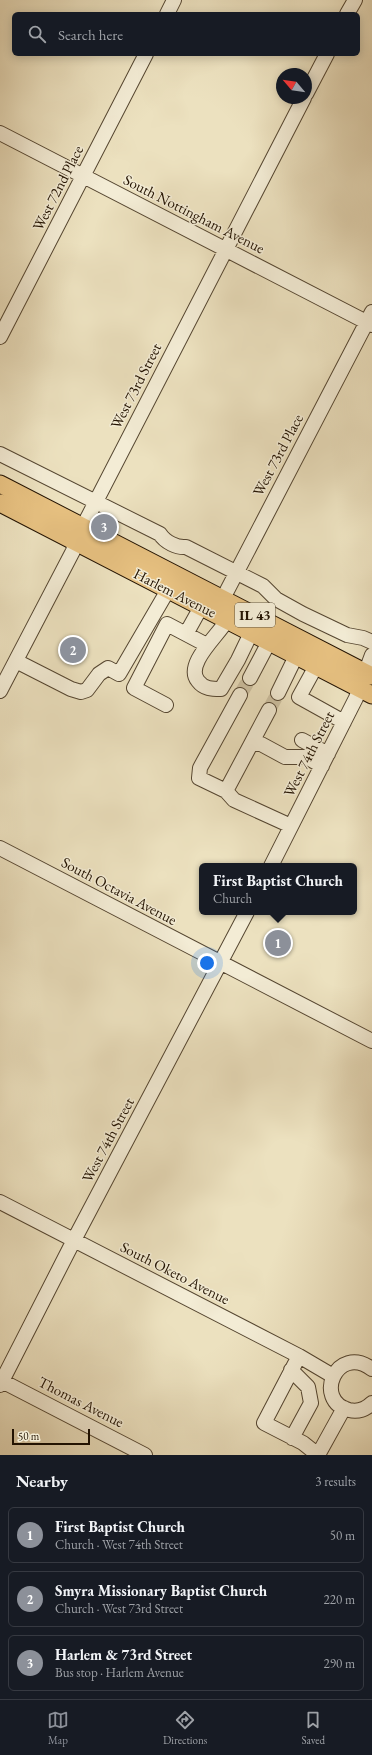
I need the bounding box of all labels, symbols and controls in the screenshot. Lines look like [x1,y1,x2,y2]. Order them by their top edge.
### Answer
search box [12,12,360,56]
icon: search [26,23,48,45]
text: Search here [58,25,123,44]
north arrow [276,68,312,104]
street label: West 72nd Place [28,142,87,234]
street label: South Nottingham Avenue [120,170,268,257]
street label: West 73rd Street [106,340,165,432]
street label: West 73rd Place [248,410,307,499]
pin: 3 [91,512,117,542]
street label: Harlem Avenue [131,564,220,622]
road number: IL 43 [235,603,275,627]
pin: 2 [60,635,86,665]
street label: West 74th Street [279,708,338,800]
street label: South Octavia Avenue [58,852,180,929]
popup [199,863,357,915]
text: First Baptist Church [213,871,343,890]
text: Church [213,890,252,907]
pin: 1 [265,928,291,958]
your location [197,953,217,973]
street label: West 74th Street [77,1094,138,1185]
street label: South Oketo Avenue [117,1237,233,1308]
street label: Thomas Avenue [35,1372,127,1431]
scale bar [12,1427,90,1446]
text: 50 m [18,1429,39,1443]
text: Nearby [16,1470,68,1492]
text: 3 results [315,1473,356,1490]
text: First Baptist Church [55,1517,185,1536]
text: 1 [27,1527,33,1544]
text: 50 m [330,1527,355,1544]
text: Church · West 74th Street [55,1536,183,1553]
text: Smyra Missionary Baptist Church [55,1581,267,1600]
text: 2 [27,1591,33,1608]
text: 220 m [324,1591,355,1608]
text: Church · West 73rd Street [55,1600,183,1617]
text: Harlem & 73rd Street [55,1645,192,1664]
text: 3 [27,1655,33,1672]
text: 290 m [324,1655,355,1672]
text: Bus stop · Harlem Avenue [55,1664,184,1681]
tab: Map [47,1709,69,1747]
tab: Directions [163,1709,207,1747]
tab: Saved [301,1709,325,1747]

